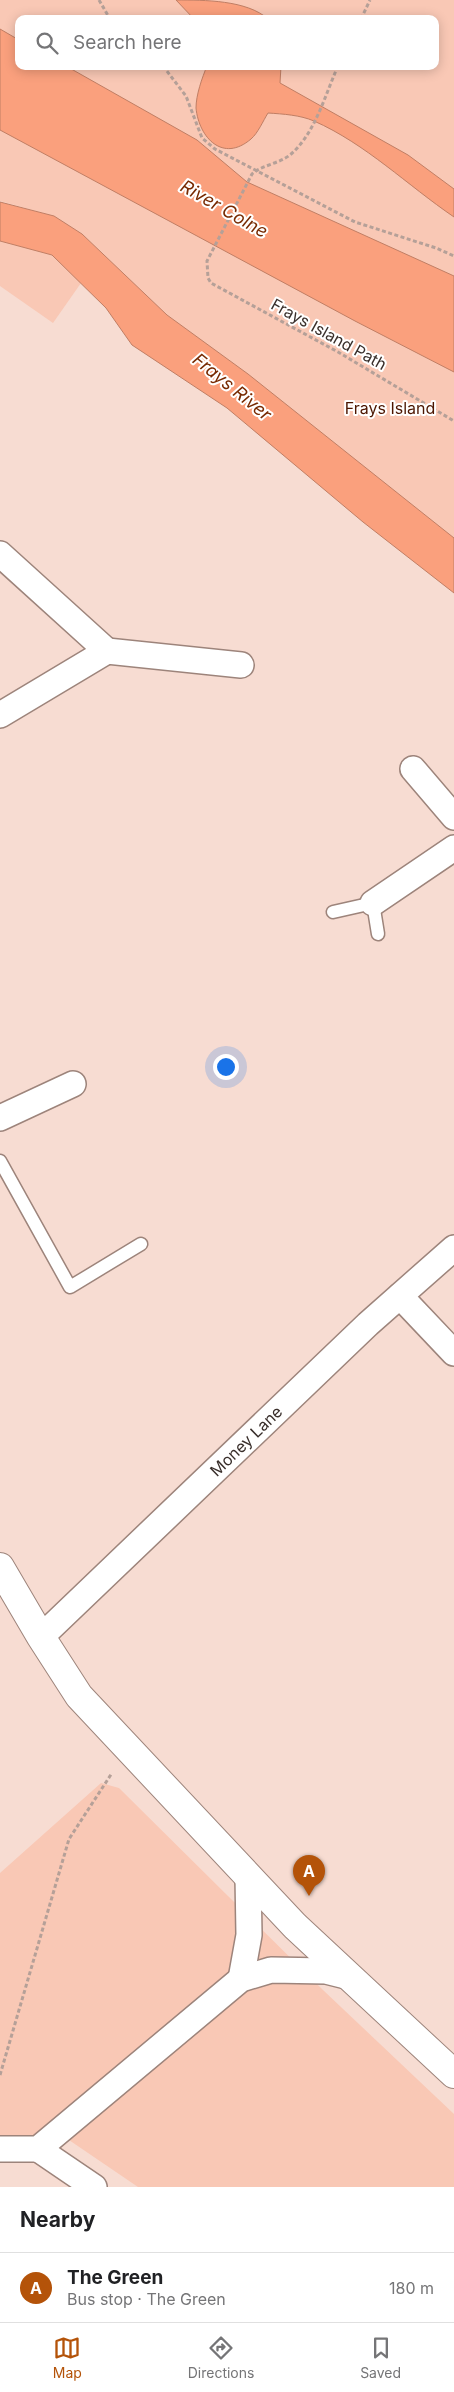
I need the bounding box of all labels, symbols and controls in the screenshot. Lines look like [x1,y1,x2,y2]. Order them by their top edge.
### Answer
search box [15,15,439,70]
icon: search [33,29,61,57]
text: Search here [73,31,182,54]
water label: River Colne [177,175,272,242]
street label: Frays Island Path [268,294,390,374]
water label: Frays River [189,349,277,425]
park label: Frays Island [345,398,435,418]
your location [213,1054,239,1080]
street label: Money Lane [206,1402,286,1480]
pin: A [293,1855,325,1896]
text: Nearby [20,2207,95,2232]
text: The Green [67,2266,163,2289]
text: A [30,2278,42,2298]
text: 180 m [389,2278,434,2298]
text: Bus stop · The Green [67,2289,226,2309]
tab: Map [53,2334,82,2381]
tab: Directions [188,2334,254,2381]
tab: Saved [360,2334,401,2381]

